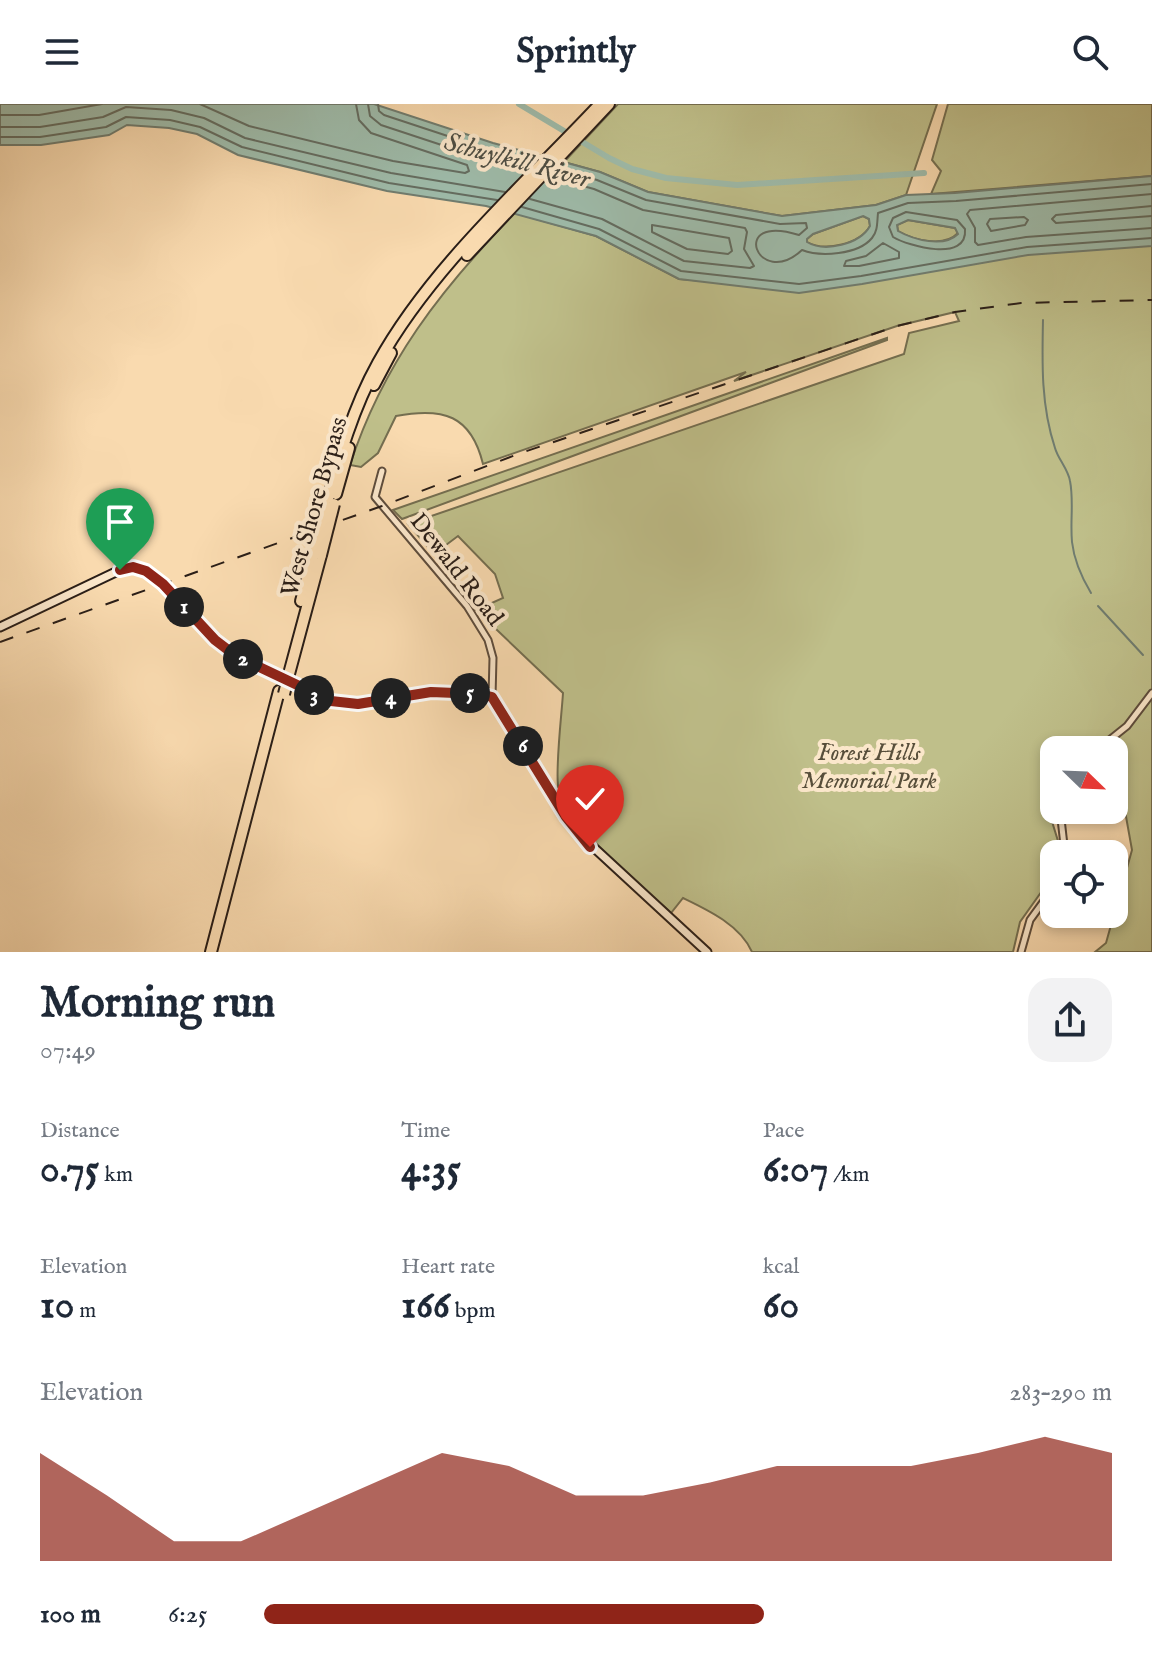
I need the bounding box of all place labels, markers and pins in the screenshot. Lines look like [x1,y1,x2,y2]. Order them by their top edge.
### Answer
pin [86,488,154,570]
pin: 1 [164,587,204,627]
pin: 2 [223,639,263,679]
pin: 5 [450,673,490,713]
pin: 3 [294,675,334,715]
pin: 4 [371,678,411,718]
pin: 6 [503,726,543,766]
pin [556,765,624,847]

